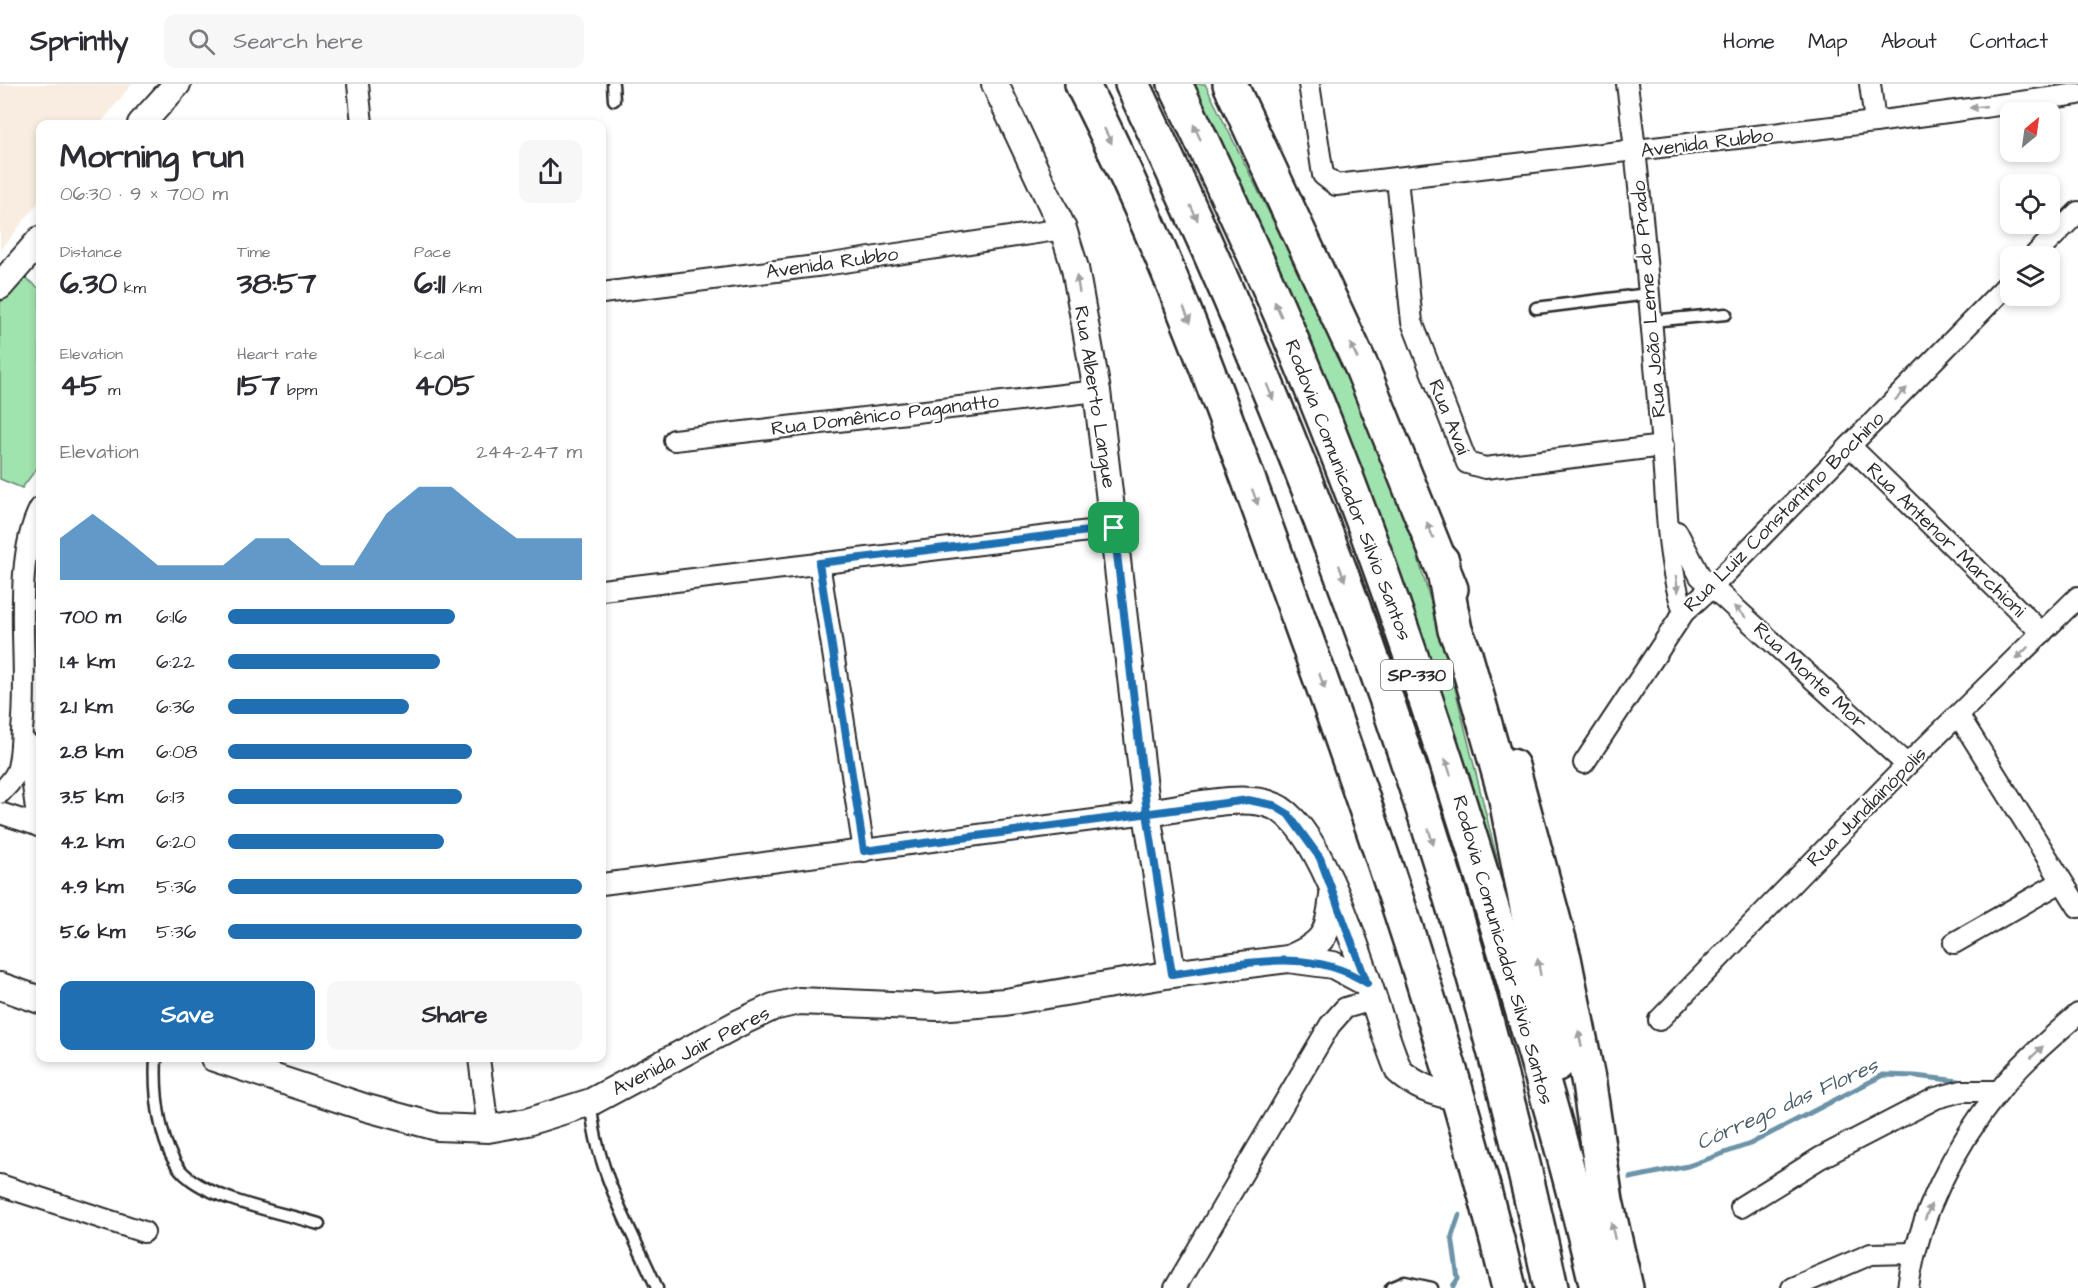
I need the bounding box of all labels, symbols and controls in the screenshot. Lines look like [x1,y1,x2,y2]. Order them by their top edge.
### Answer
search box [164,14,584,68]
text: Sprintly [30,22,128,61]
icon: search [185,25,218,58]
text: Search here [233,26,363,57]
text: Home [1723,27,1775,56]
text: Map [1808,27,1848,56]
text: About [1881,27,1937,56]
text: Contact [1970,27,2048,56]
one-way arrow [1969,102,1988,112]
north arrow [2000,102,2060,162]
map controls [2000,102,2060,306]
street label: Avenida Rubbo [1639,121,1775,165]
one-way arrow [1193,123,1202,140]
one-way arrow [1104,128,1113,145]
text: Morning run [60,134,244,180]
button: share [519,140,582,203]
button: locate [2000,174,2060,234]
street label: Rua João Leme do Prado [1625,179,1673,419]
text: 06:30 · 9 × 700 m [60,180,228,208]
one-way arrow [1189,204,1198,221]
street label: Avenida Rubbo [764,240,900,286]
text: Distance [60,241,122,263]
text: Time [237,241,271,263]
text: Pace [414,241,451,263]
button: layers [2000,246,2060,306]
text: 6.30 [60,263,117,305]
text: 38:57 [237,263,316,305]
text: 6:11 [414,263,446,305]
one-way arrow [1073,274,1082,293]
text: km [117,277,146,299]
text: /km [446,277,481,299]
one-way arrow [1273,300,1282,318]
street label: Rua Alberto Langue [1066,304,1123,491]
one-way arrow [1182,306,1192,324]
street label: Rodovia Comunicador Silvio Santos [1278,336,1418,644]
one-way arrow [1349,341,1359,359]
text: Elevation [60,343,123,365]
text: Heart rate [237,343,317,365]
text: kcal [414,343,445,365]
text: 45 [60,365,102,407]
text: 157 [237,365,281,407]
text: 405 [414,365,475,407]
street label: Rua Avaí [1421,375,1477,459]
text: m [102,379,121,401]
text: bpm [281,379,317,401]
one-way arrow [1266,383,1275,401]
street label: Rua Domênico Paganatto [770,387,1001,444]
one-way arrow [1893,388,1907,402]
street label: Rua Luiz Constantino Bochino [1677,405,1891,619]
text: Elevation [60,438,139,466]
text: 244–247 m [476,438,582,466]
street label: Rua Antenor Marchioni [1860,456,2032,624]
one-way arrow [1251,488,1261,506]
pin [1088,502,1139,553]
icon: arrive [1097,511,1130,544]
one-way arrow [1424,521,1434,539]
one-way arrow [1337,564,1347,582]
one-way arrow [1672,575,1681,594]
text: 700 m [60,603,121,631]
text: 6:16 [156,603,187,631]
one-way arrow [1733,605,1748,619]
street label: Rua Monte Mor [1747,616,1873,736]
one-way arrow [2015,646,2029,660]
text: 1.4 km [60,648,115,676]
text: 6:22 [156,648,195,676]
road number: SP-330 [1381,660,1453,690]
one-way arrow [1317,672,1327,690]
text: 2.1 km [60,693,113,721]
text: 6:36 [156,693,195,721]
text: 2.8 km [60,738,123,766]
text: 6:08 [156,738,197,766]
street label: Rua Jundiainópolis [1801,741,1933,873]
one-way arrow [1443,758,1453,776]
text: 3.5 km [60,783,123,811]
text: 6:13 [156,783,185,811]
street label: Rodovia Comunicador Silvio Santos [1445,792,1561,1108]
text: 4.2 km [60,828,124,856]
text: 6:20 [156,828,196,856]
one-way arrow [1427,829,1436,847]
text: 4.9 km [60,873,124,901]
text: 5:36 [156,873,196,901]
text: 5.6 km [60,918,125,946]
text: 5:36 [156,918,196,946]
one-way arrow [1535,957,1544,976]
button: Save [60,981,315,1050]
button: Share [327,981,582,1050]
street label: Avenida Jair Peres [607,999,775,1103]
one-way arrow [1575,1029,1584,1048]
one-way arrow [2029,1045,2044,1059]
water label: Córrego das Flores [1692,1050,1884,1158]
one-way arrow [1923,1202,1933,1220]
one-way arrow [1608,1221,1617,1240]

